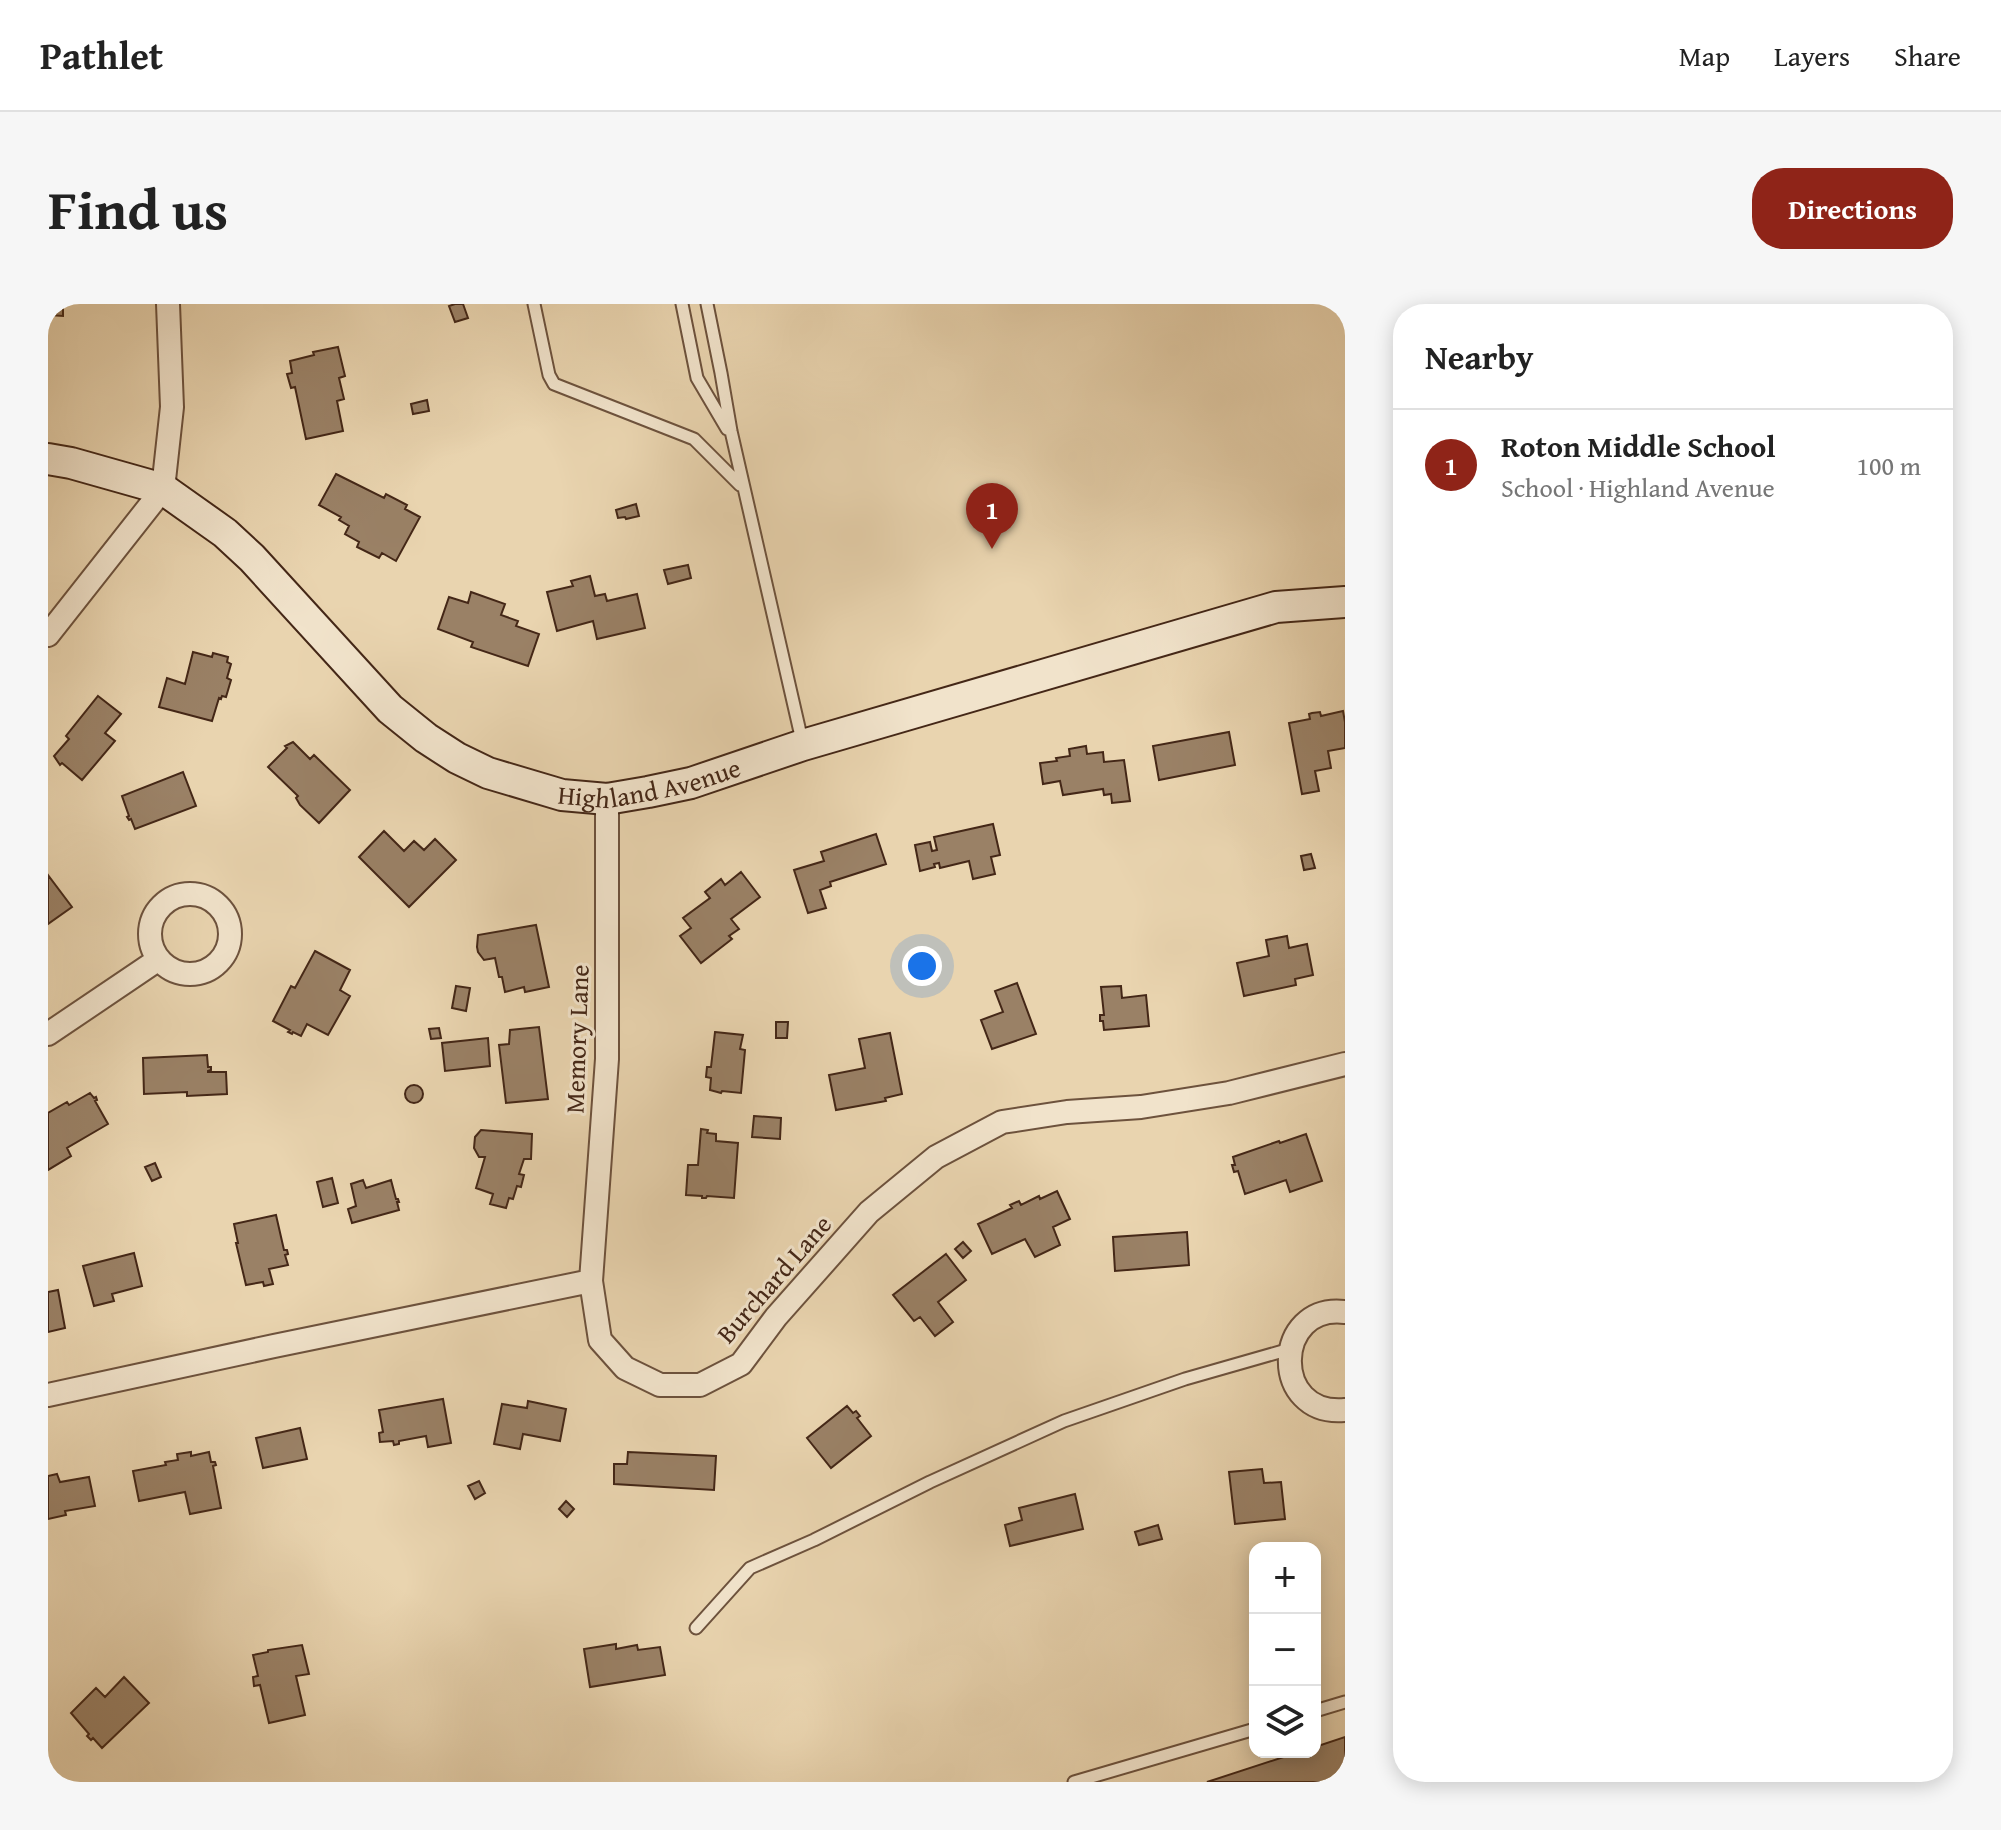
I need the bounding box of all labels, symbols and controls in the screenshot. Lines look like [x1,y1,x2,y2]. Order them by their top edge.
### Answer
text: Pathlet [40,27,163,83]
text: Map [1679,35,1730,76]
text: Layers [1774,35,1850,76]
text: Share [1894,35,1961,76]
text: Find us [48,167,228,250]
button: Directions [1752,168,1953,249]
text: Nearby [1425,332,1534,381]
text: Roton Middle School [1501,424,1775,468]
text: 1 [1444,446,1458,485]
text: 100 m [1856,446,1921,485]
text: School · Highland Avenue [1501,468,1775,507]
pin: 1 [966,483,1018,549]
street label: Highland Avenue [556,748,746,818]
your location [902,946,942,986]
street label: Memory Lane [554,964,599,1114]
street label: Burchard Lane [707,1206,840,1351]
map controls [1249,1542,1321,1758]
button: + [1249,1542,1321,1614]
button: − [1249,1614,1321,1686]
button: layers [1249,1686,1321,1758]

